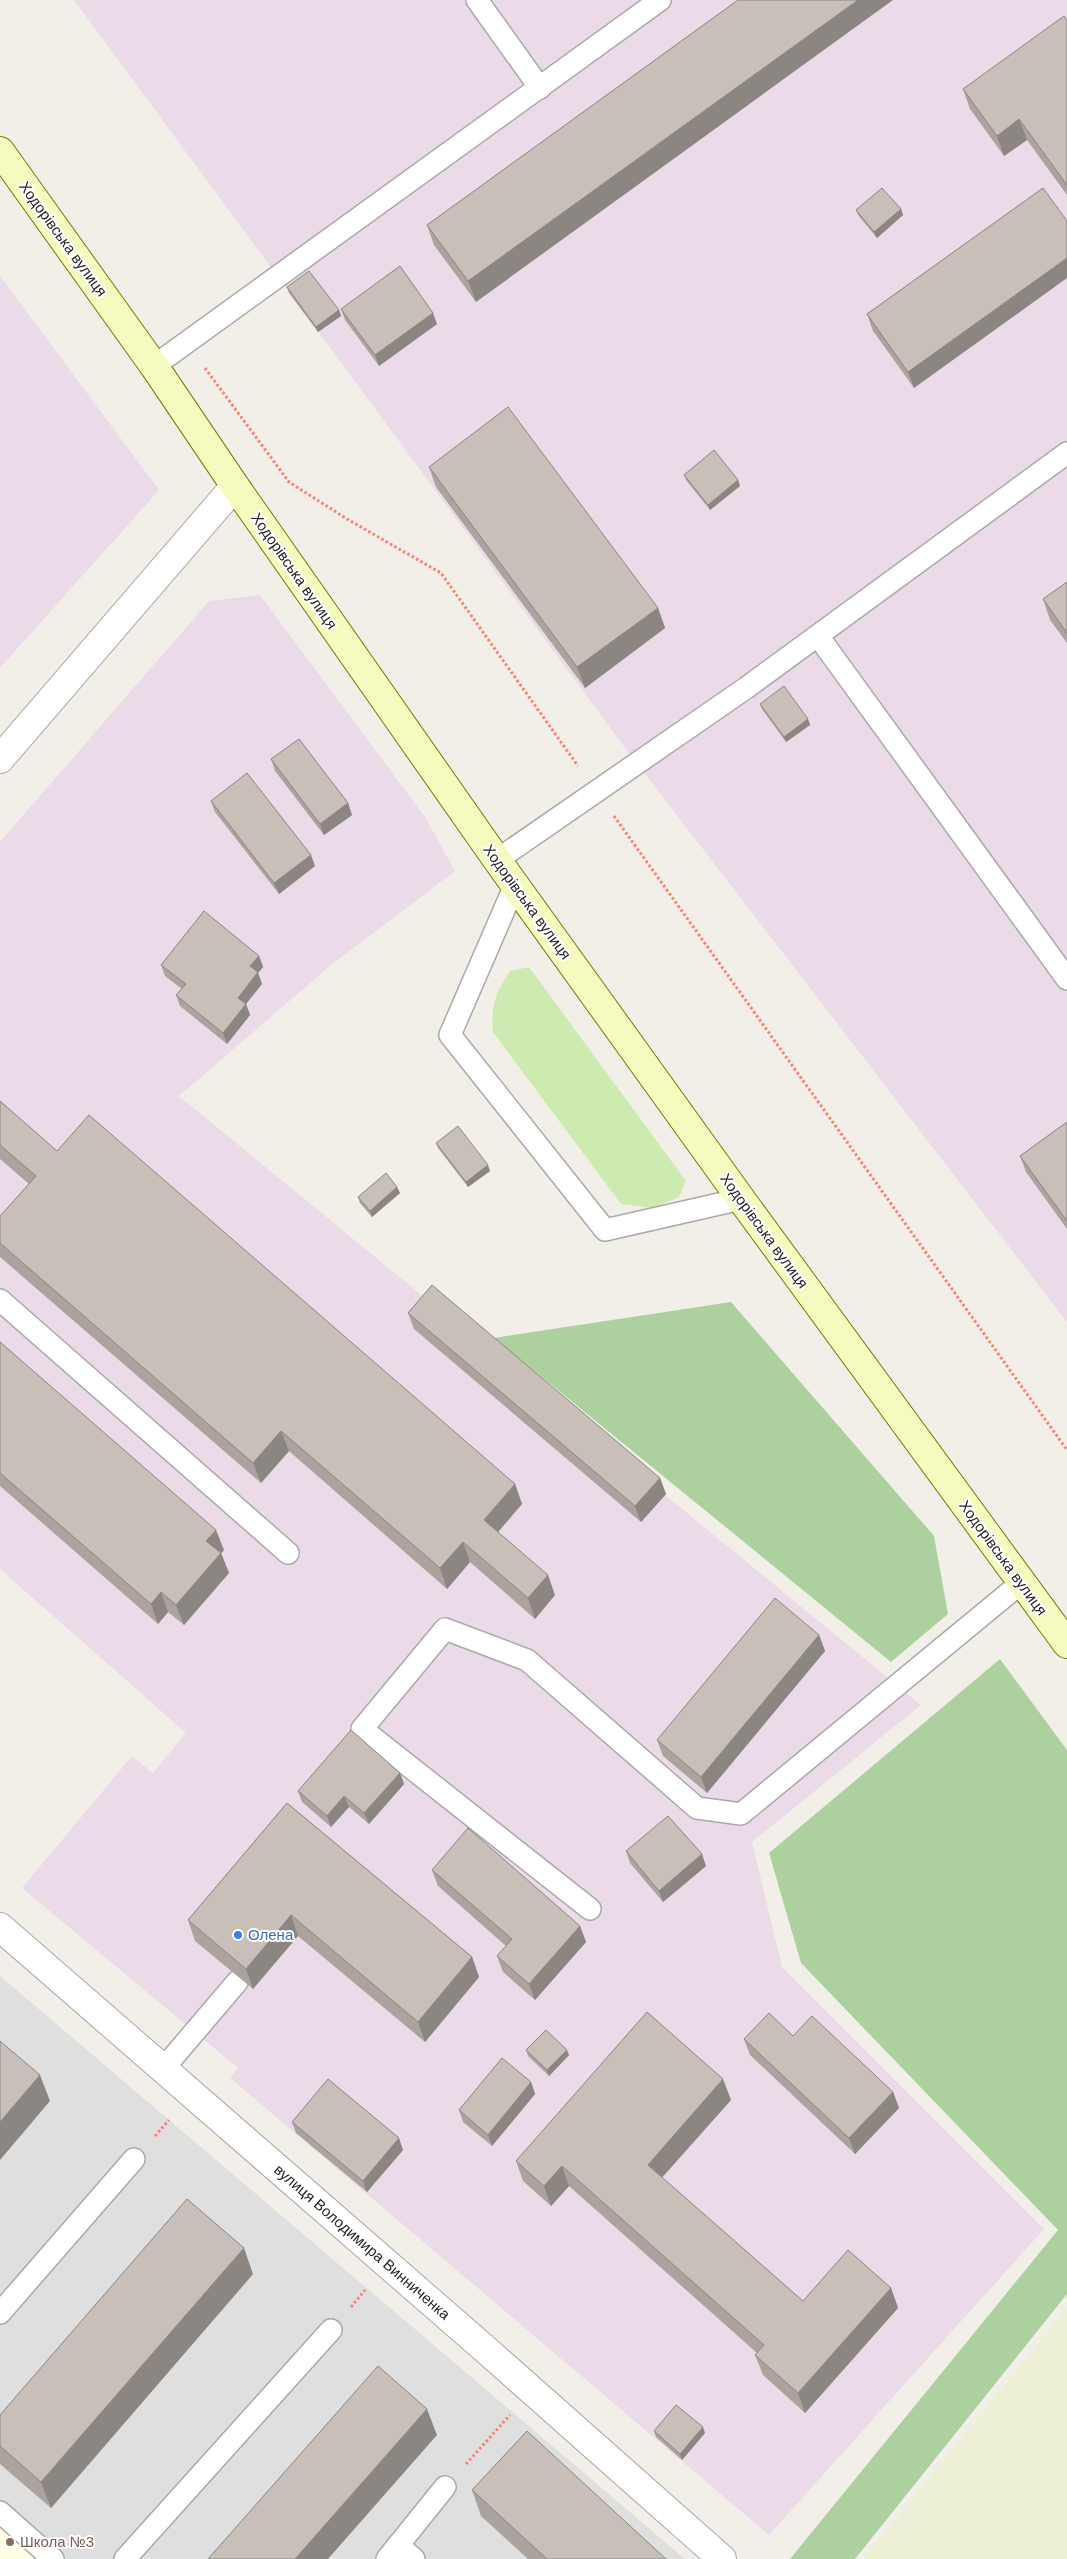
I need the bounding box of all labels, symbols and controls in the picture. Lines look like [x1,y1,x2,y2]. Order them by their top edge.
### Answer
street label: Ходорівська вулиця [16,178,111,299]
street label: Ходорівська вулиця [248,509,341,632]
street label: Ходорівська вулиця [480,841,575,962]
street label: Ходорівська вулиця [717,1170,812,1291]
street label: Ходорівська вулиця [956,1497,1051,1618]
place label: Олена [248,1926,294,1943]
marker: Олена [232,1929,244,1941]
street label: вулиця Володимира Винниченка [271,2161,454,2323]
place label: Школа №3 [20,2533,94,2550]
marker: Школа №3 [4,2536,16,2548]

